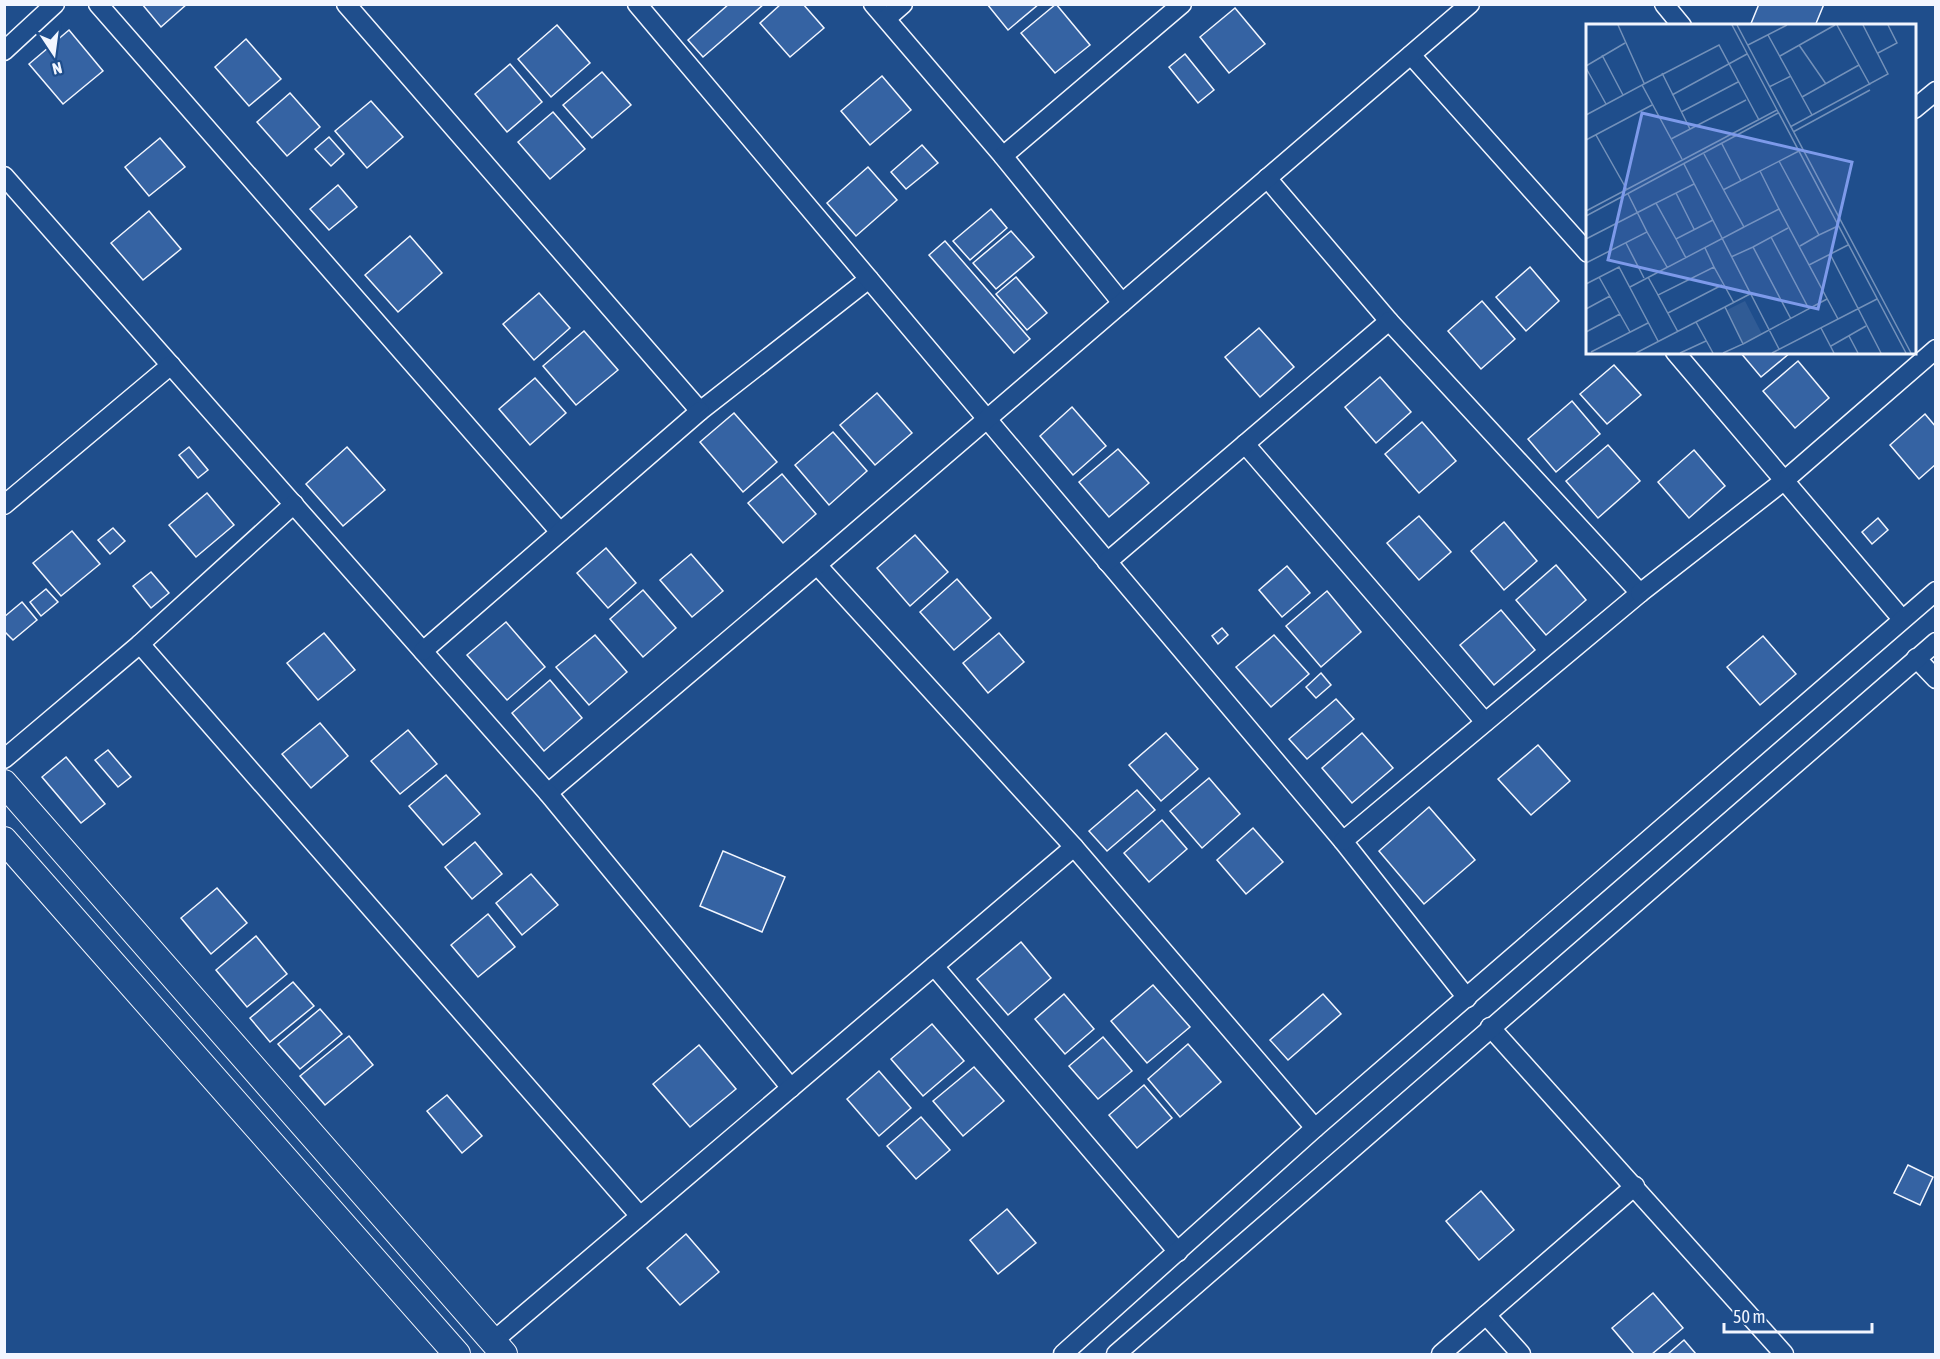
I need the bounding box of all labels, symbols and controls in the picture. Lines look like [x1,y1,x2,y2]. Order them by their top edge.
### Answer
north arrow [24,24,84,84]
inset map [1586,24,1916,354]
text: N [51,59,64,78]
scale bar [1724,1296,1872,1334]
text: 50 m [1733,1306,1765,1327]

